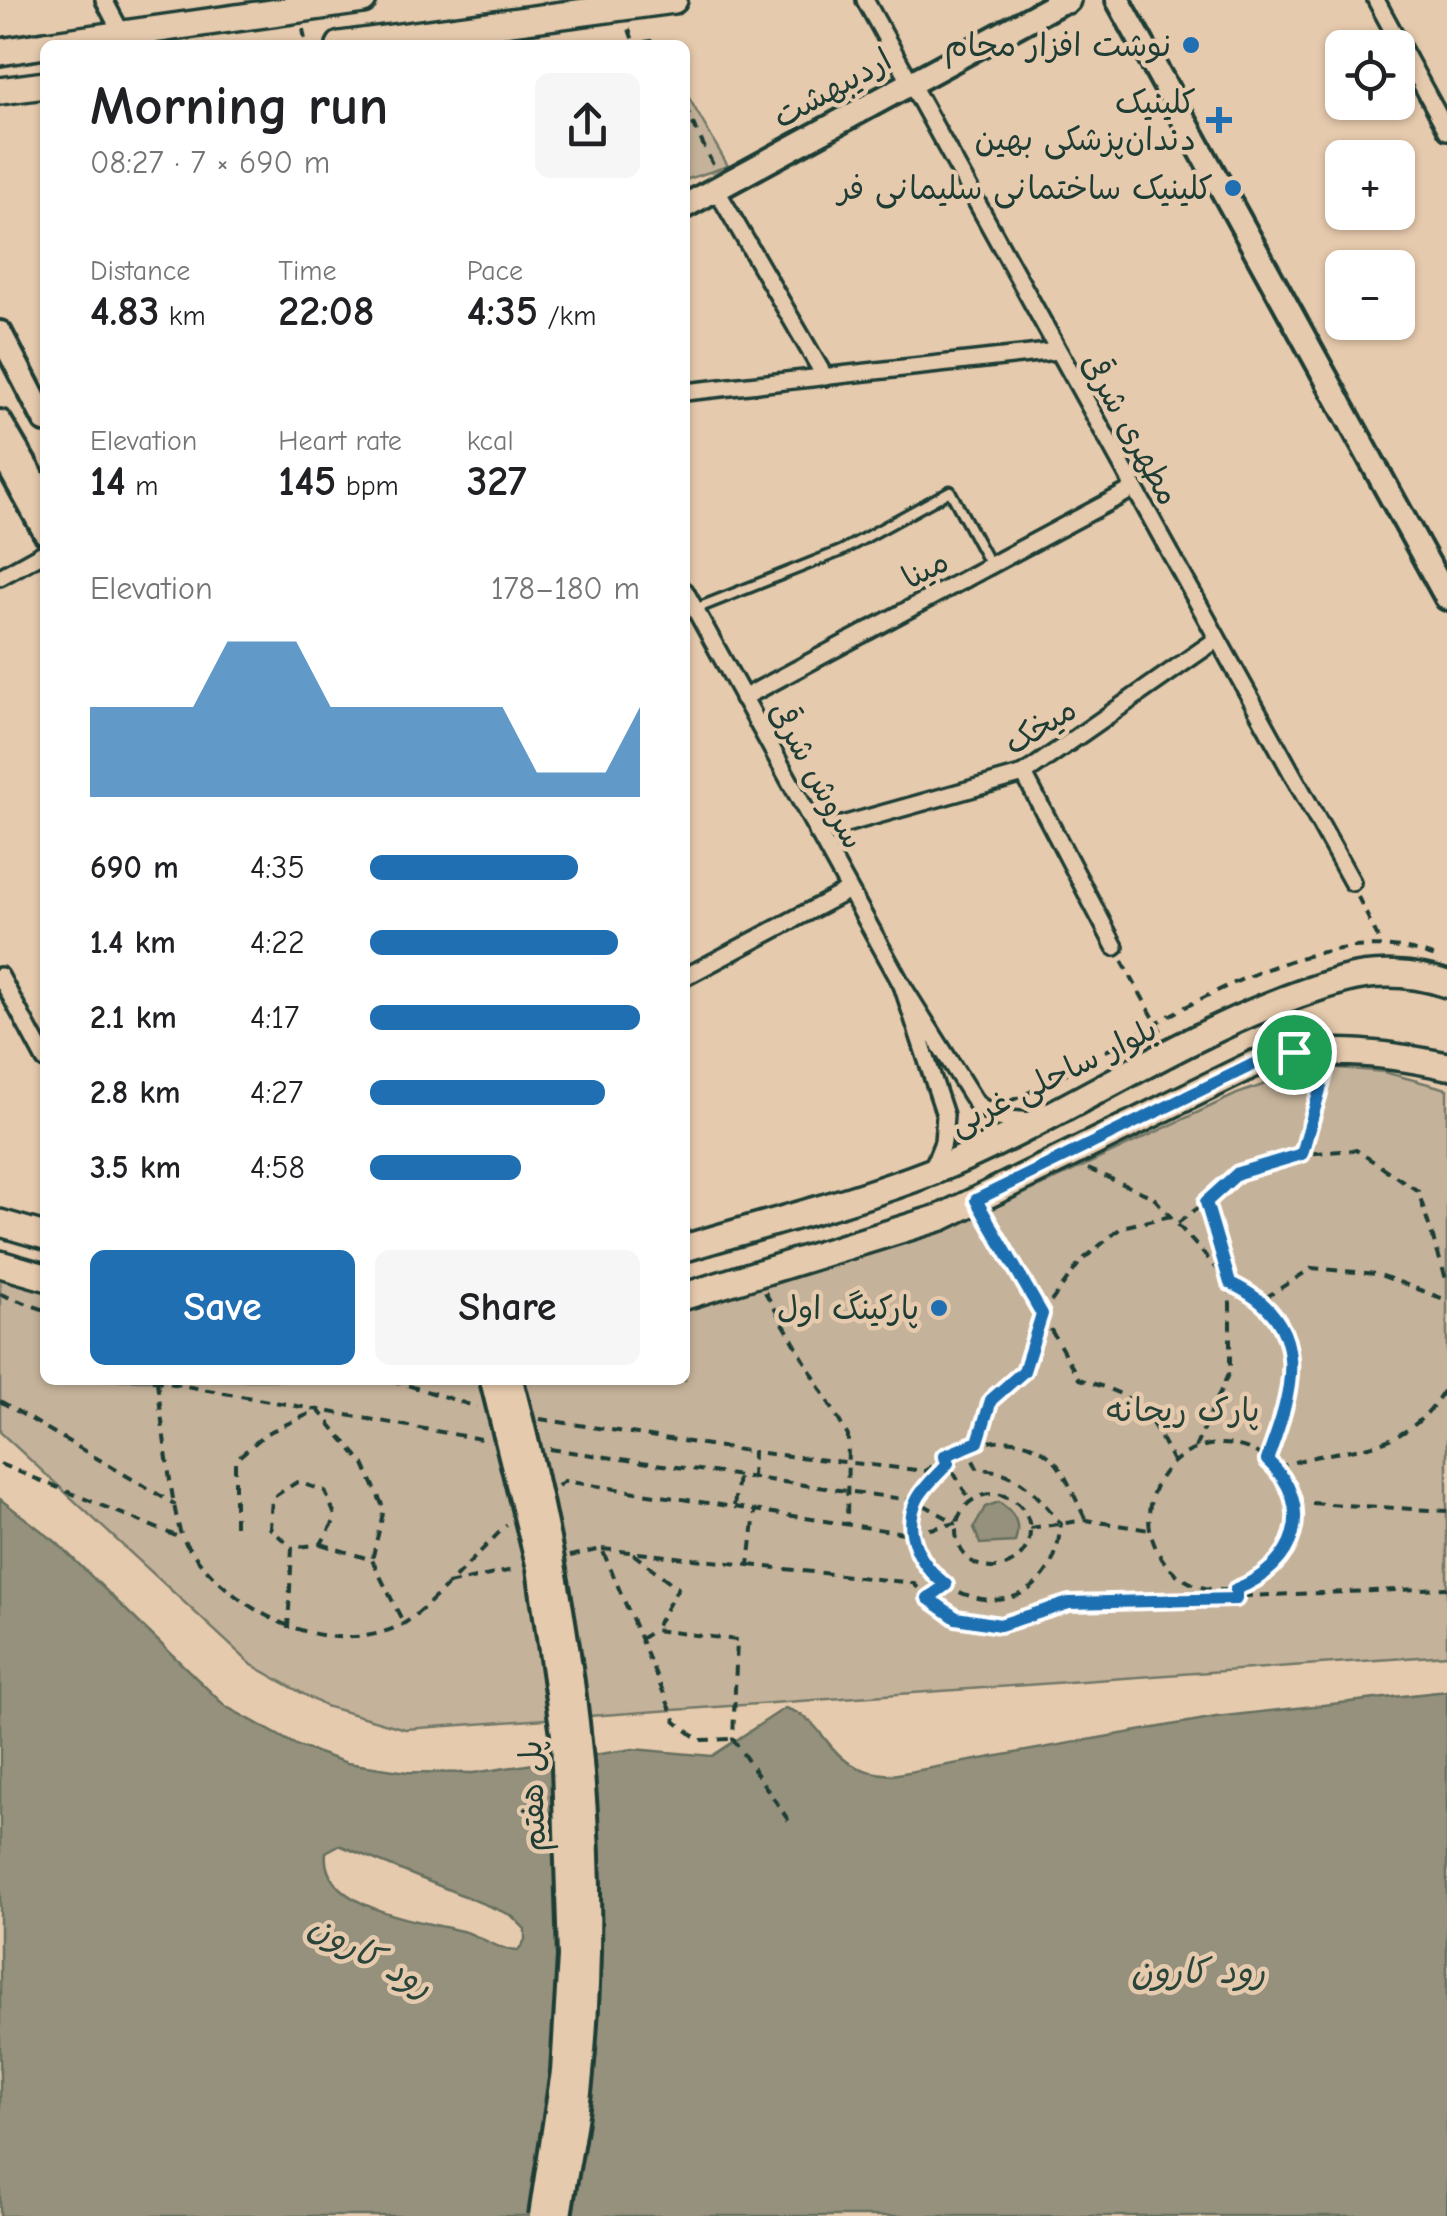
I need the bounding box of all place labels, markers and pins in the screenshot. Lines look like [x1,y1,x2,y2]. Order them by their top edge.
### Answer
place label: نوشت افزار محام [945,27,1171,69]
marker: نوشت افزار محام [1180,34,1202,56]
place label: کلینیک دندان‌پزشکی بهین [974,84,1196,160]
marker: کلینیک دندان‌پزشکی بهین [1206,107,1232,133]
place label: کلینیک ساختمانی سلیمانی فر [835,170,1213,209]
marker: کلینیک ساختمانی سلیمانی فر [1222,177,1244,199]
pin [1252,1010,1337,1095]
place label: پارکینگ اول [777,1290,919,1329]
marker: پارکینگ اول [928,1297,950,1319]

